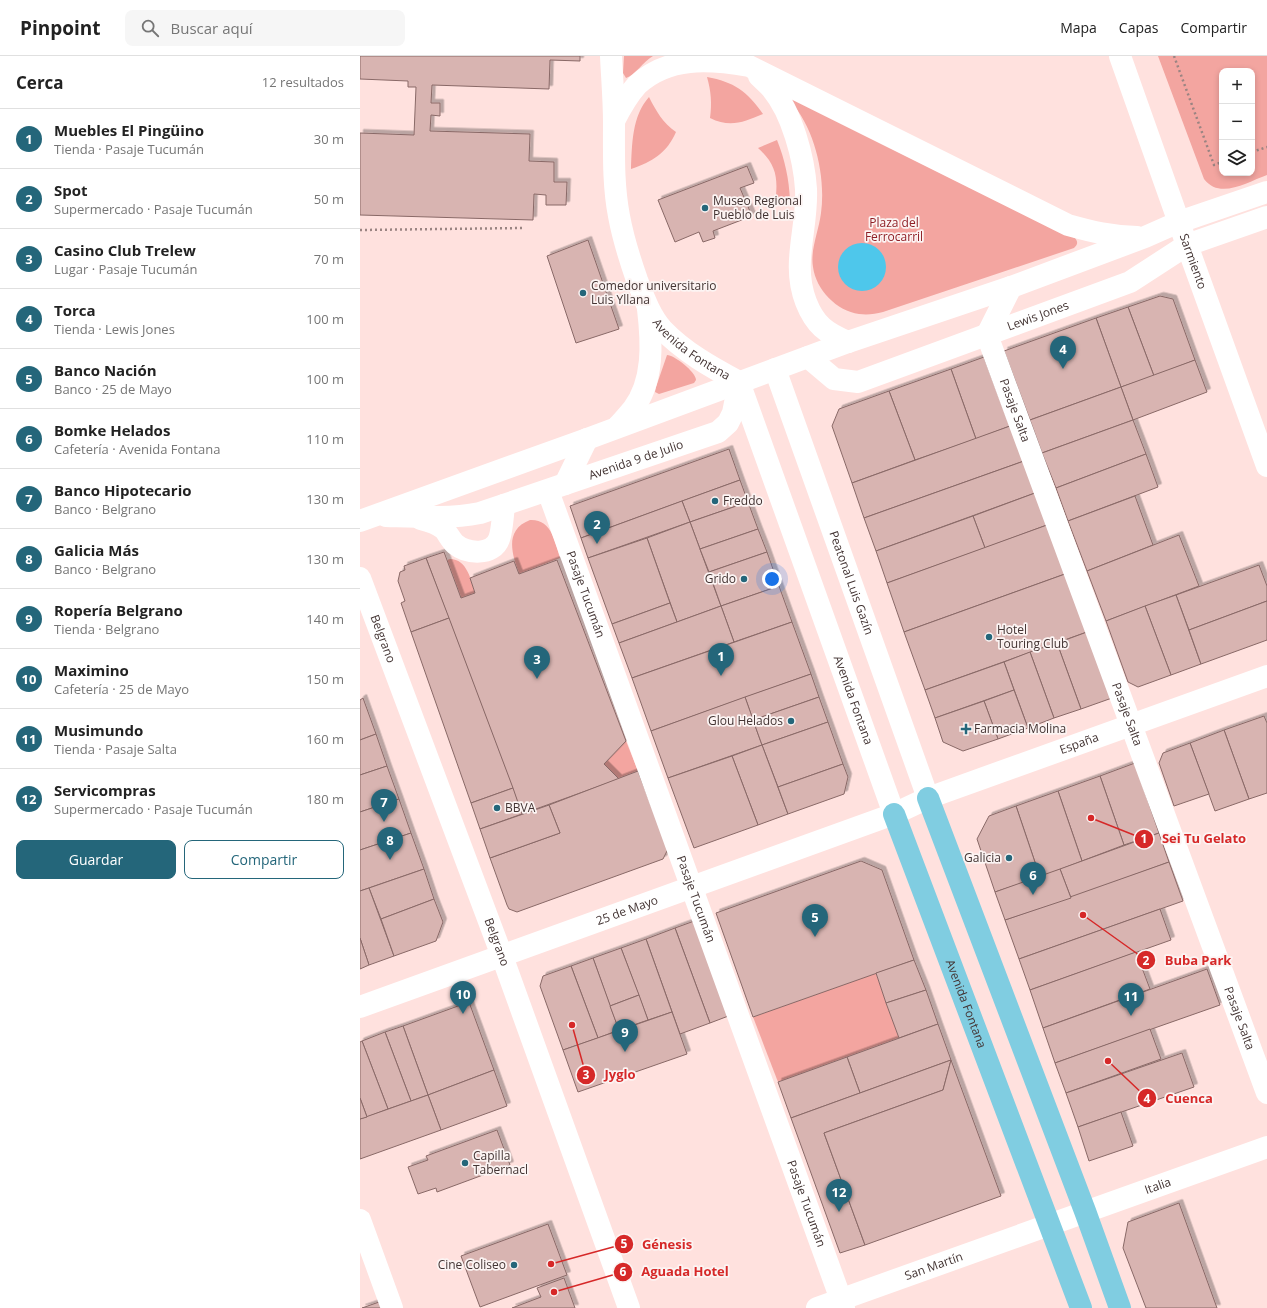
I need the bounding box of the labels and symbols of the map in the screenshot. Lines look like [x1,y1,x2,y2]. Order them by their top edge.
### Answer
place label: Museo Regional Pueblo de Luis [713,192,802,223]
marker: Museo Regional Pueblo de Luis [700,203,710,213]
park label: Plaza del Ferrocarril [865,214,923,245]
street label: Sarmiento [1176,231,1211,291]
place label: Comedor universitario Luis Yllana [591,277,716,308]
marker: Comedor universitario Luis Yllana [578,288,588,298]
street label: Lewis Jones [1005,296,1071,334]
street label: Avenida Fontana [649,315,733,384]
pin: 4 [1050,336,1076,369]
street label: Pasaje Salta [996,376,1035,444]
street label: Avenida 9 de Julio [586,435,685,483]
place label: Freddo [723,492,763,509]
marker: Freddo [710,496,720,506]
pin: 2 [584,511,610,544]
street label: Peatonal Luis Gazín [825,528,878,637]
street label: Pasaje Tucumán [562,548,609,640]
your location [762,569,782,589]
place label: Grido [705,570,736,587]
marker: Grido [739,574,749,584]
street label: Belgrano [367,612,400,665]
place label: Hotel Touring Club [997,621,1068,652]
marker: Hotel Touring Club [984,632,994,642]
pin: 1 [708,643,734,676]
pin: 3 [524,646,550,679]
street label: Avenida Fontana [830,653,877,747]
street label: Pasaje Salta [1108,680,1147,748]
place label: Glou Helados [708,712,783,729]
marker: Glou Helados [786,716,796,726]
place label: Farmacia Molina [974,720,1066,737]
marker: Farmacia Molina [961,724,971,734]
street label: España [1057,728,1101,758]
pin: 7 [371,789,397,822]
place label: BBVA [505,799,536,816]
marker: BBVA [492,803,502,813]
callout: Sei Tu Gelato [1134,826,1254,851]
pin: 8 [377,827,403,860]
text: Sei Tu Gelato [1162,829,1246,847]
text: 1 [1141,830,1147,847]
place label: Galicia [964,849,1001,866]
street label: Pasaje Tucumán [673,853,720,945]
marker: Galicia [1004,853,1014,863]
pin: 6 [1020,862,1046,895]
street label: 25 de Mayo [594,891,660,929]
pin: 5 [802,904,828,937]
street label: Belgrano [480,915,514,968]
callout: Buba Park [1136,948,1239,973]
text: Buba Park [1165,951,1232,969]
text: 2 [1143,952,1150,969]
street label: Avenida Fontana [942,957,991,1050]
pin: 10 [450,981,476,1014]
pin: 11 [1118,983,1144,1016]
street label: Pasaje Salta [1220,984,1259,1052]
pin: 9 [612,1019,638,1052]
callout: Jyglo [576,1062,643,1087]
text: Jyglo [603,1065,636,1083]
text: 3 [583,1066,590,1083]
callout: Cuenca [1137,1086,1221,1111]
text: Cuenca [1165,1089,1213,1107]
text: 4 [1144,1090,1151,1107]
place label: Capilla Tabernacl [473,1147,528,1178]
marker: Capilla Tabernacl [460,1158,470,1168]
street label: Pasaje Tucumán [783,1158,830,1249]
street label: Italia [1142,1173,1173,1198]
pin: 12 [826,1179,852,1212]
callout: Génesis [614,1232,700,1257]
text: 5 [621,1235,628,1252]
text: Génesis [642,1235,692,1253]
street label: San Martín [902,1248,965,1284]
place label: Cine Coliseo [438,1256,506,1273]
callout: Aguada Hotel [613,1259,737,1284]
marker: Cine Coliseo [509,1260,519,1270]
text: Aguada Hotel [641,1262,729,1280]
text: 6 [620,1263,627,1280]

